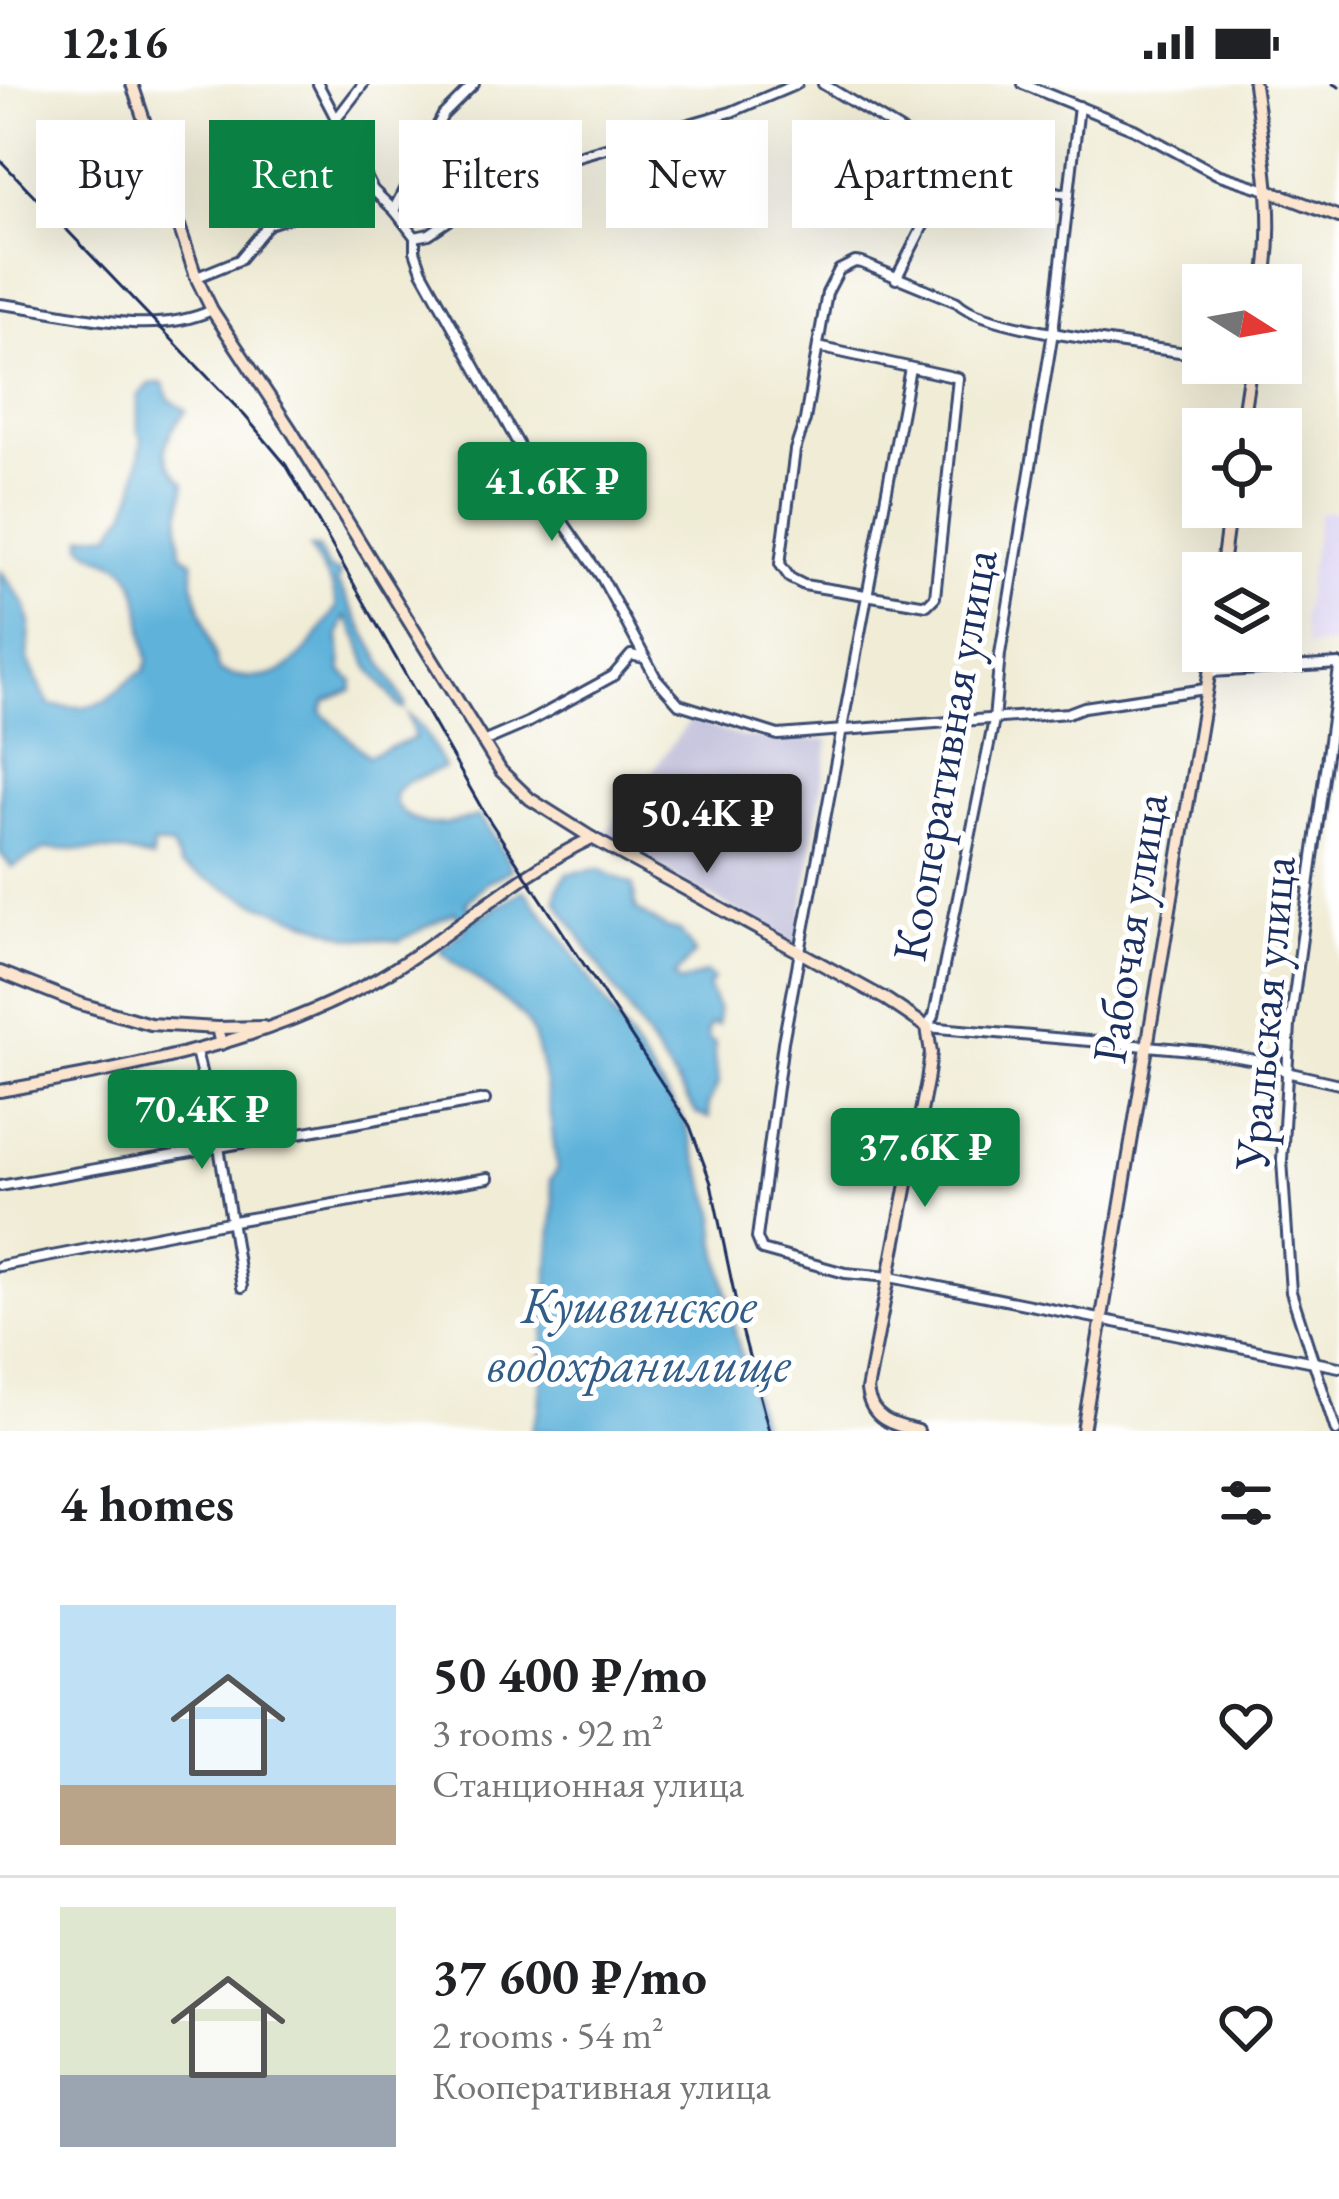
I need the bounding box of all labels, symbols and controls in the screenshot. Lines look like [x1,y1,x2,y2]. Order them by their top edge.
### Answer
text: 12:16 [60,13,168,71]
chip: Buy [36,120,185,228]
chip: Rent [209,120,375,228]
chip: Filters [399,120,582,228]
chip: New [606,120,768,228]
chip: Apartment [792,120,1055,228]
north arrow [1182,264,1302,384]
map controls [1182,264,1302,672]
button: locate [1182,408,1302,528]
pin: 41.6K ₽ [441,442,663,544]
text: 41.6K ₽ [485,455,619,506]
street label: Кооперативная улица [877,543,1011,966]
button: layers [1182,552,1302,672]
pin: 50.4K ₽ [596,774,818,876]
text: 50.4K ₽ [640,787,774,838]
street label: Рабочая улица [1077,788,1181,1068]
street label: Уральская улица [1219,852,1309,1174]
pin: 70.4K ₽ [91,1070,313,1172]
text: 70.4K ₽ [135,1083,269,1134]
pin: 37.6K ₽ [814,1108,1036,1210]
text: 37.6K ₽ [858,1121,992,1172]
water label: Кушвинское водохранилище [487,1271,792,1396]
text: 4 homes [60,1470,234,1536]
icon: filters [1213,1470,1279,1536]
text: 50 400 ₽/mo [432,1641,707,1707]
icon: home [156,1653,300,1797]
icon: heart [1213,1692,1279,1758]
text: 3 rooms · 92 m² [432,1707,664,1758]
text: Станционная улица [432,1758,744,1809]
text: 37 600 ₽/mo [432,1943,707,2009]
icon: home [156,1955,300,2099]
icon: heart [1213,1994,1279,2060]
text: 2 rooms · 54 m² [432,2009,664,2060]
text: Кооперативная улица [432,2060,771,2111]

